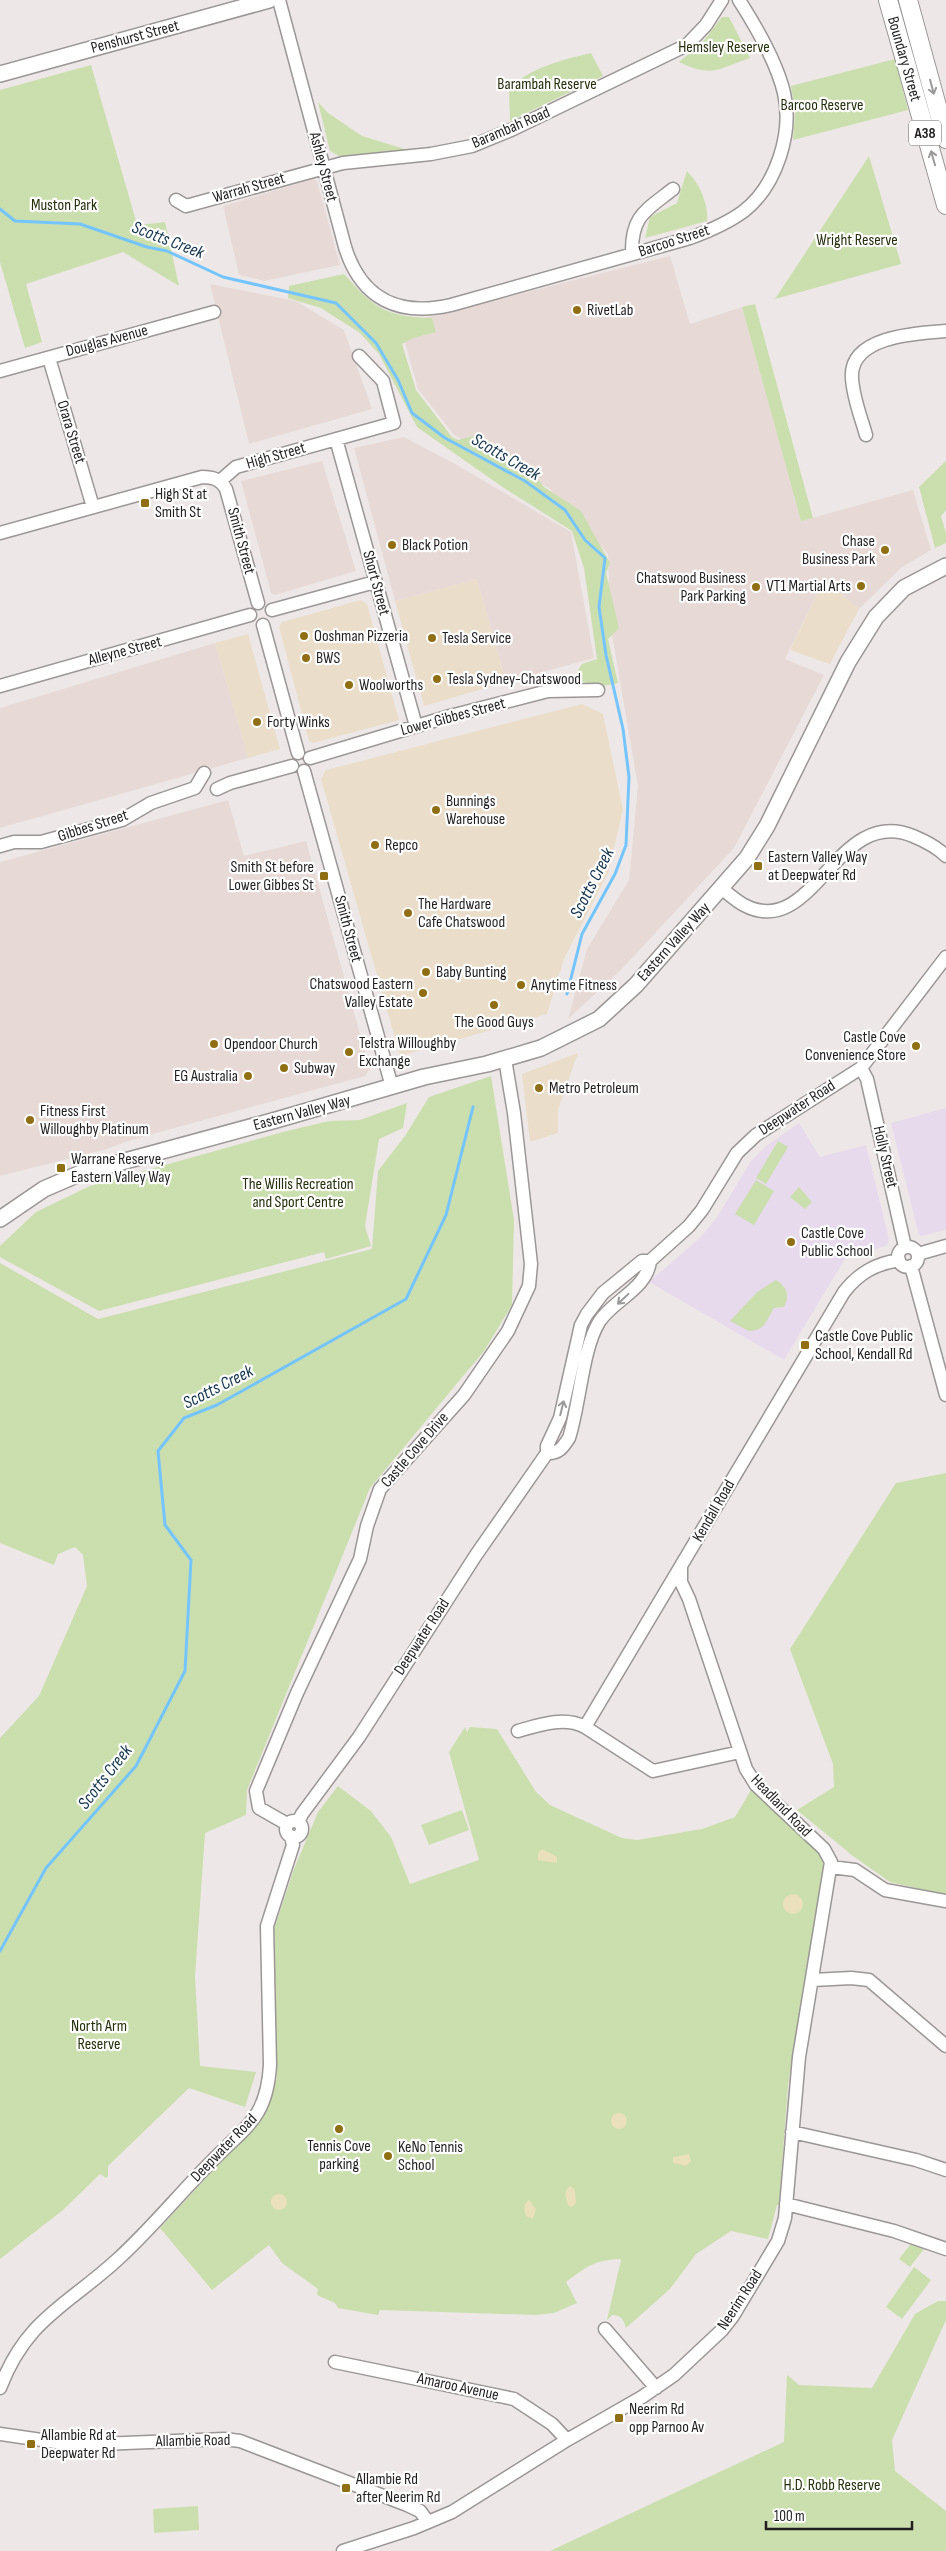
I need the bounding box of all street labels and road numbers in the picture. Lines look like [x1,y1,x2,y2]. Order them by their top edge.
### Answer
street label: Boundary Street [883,14,925,104]
street label: Penshurst Street [89,16,181,58]
street label: Barambah Road [469,103,553,153]
road number: A38 [909,120,941,146]
street label: Ashley Street [304,129,341,204]
street label: Warrah Street [211,169,287,207]
street label: Barcoo Street [636,221,712,261]
street label: Douglas Avenue [64,321,150,361]
street label: Orara Street [52,398,90,466]
street label: High Street [244,438,308,473]
street label: Smith Street [223,506,259,576]
street label: Short Street [358,549,394,618]
street label: Alleyne Street [85,632,164,670]
street label: Lower Gibbes Street [399,694,508,740]
street label: Gibbes Street [55,806,131,846]
street label: Smith Street [330,894,366,964]
street label: Eastern Valley Way [634,899,714,985]
street label: Deepwater Road [755,1076,839,1140]
street label: Eastern Valley Way [251,1091,353,1135]
street label: Holly Street [869,1124,901,1190]
street label: Castle Cove Drive [377,1409,453,1491]
street label: Kendall Road [689,1477,739,1545]
street label: Deepwater Road [390,1595,454,1679]
street label: Headland Road [747,1771,815,1841]
street label: Deepwater Road [187,2110,261,2186]
street label: Neerim Road [713,2266,767,2334]
street label: Amaroo Avenue [415,2369,501,2405]
street label: Allambie Road [154,2431,231,2451]

